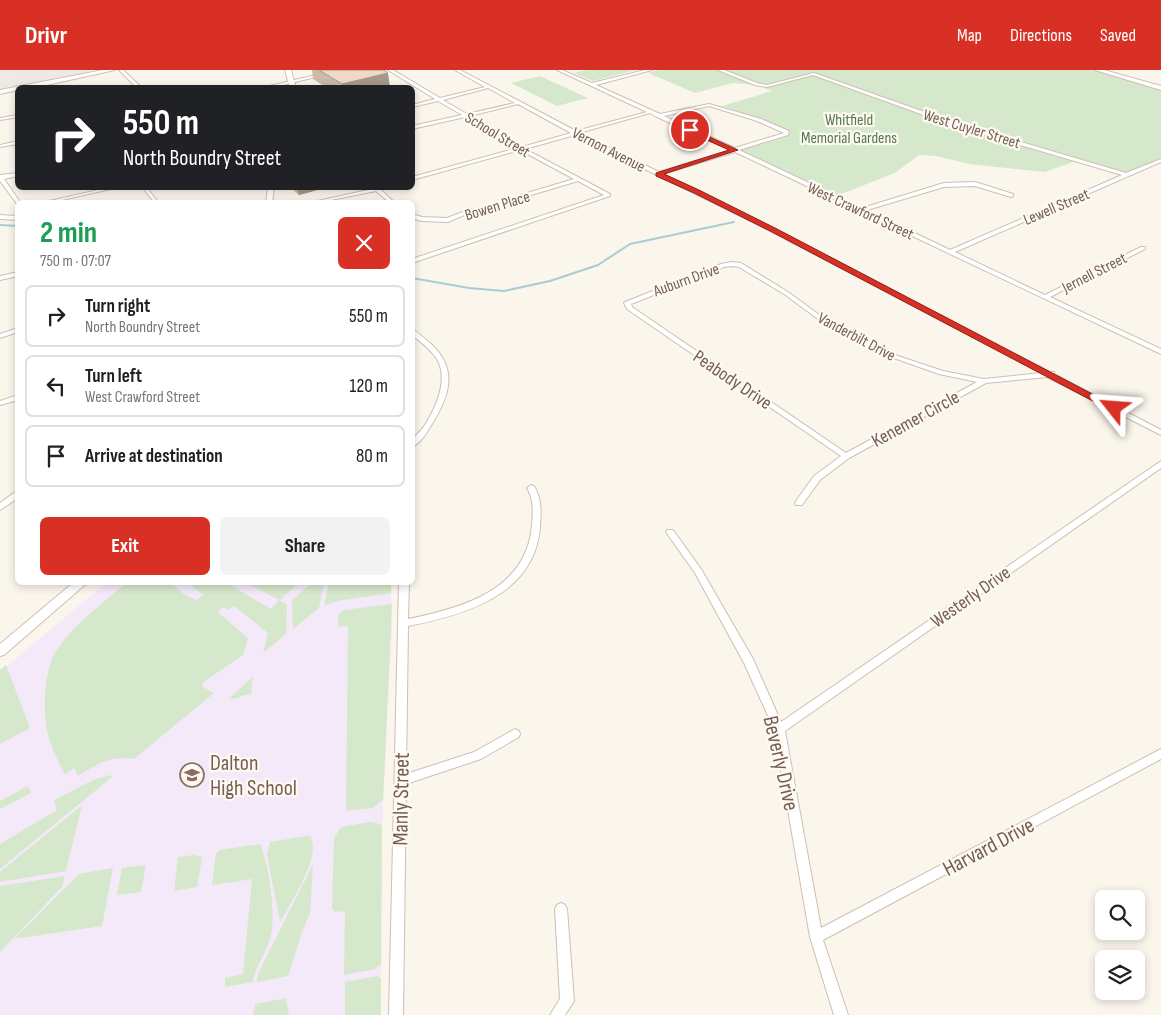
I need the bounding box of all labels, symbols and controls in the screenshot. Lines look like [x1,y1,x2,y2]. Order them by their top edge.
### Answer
text: Drivr [25,21,67,50]
text: Map [957,25,982,46]
text: Directions [1010,25,1072,46]
text: Saved [1100,25,1136,46]
text: 550 m [123,102,199,145]
icon: right [40,105,105,170]
street label: West Cuyler Street [921,106,1023,153]
street label: School Street [461,108,533,162]
pin [669,109,711,151]
park label: Whitfield Memorial Gardens [801,111,897,148]
icon: arrive [676,116,704,144]
street label: Vernon Avenue [568,124,648,177]
text: North Boundry Street [123,145,281,172]
street label: West Crawford Street [804,178,917,244]
street label: Lewell Street [1021,185,1092,230]
street label: Bowen Place [463,188,532,225]
text: 2 min [40,215,97,251]
button: close [338,217,390,269]
street label: Jernell Street [1058,249,1130,298]
text: 750 m · 07:07 [40,252,111,271]
street label: Auburn Drive [650,260,722,301]
text: Turn right [85,295,150,318]
icon: right [42,302,70,330]
text: 550 m [349,305,388,328]
street label: Vanderbilt Drive [814,309,898,366]
text: North Boundry Street [85,318,200,337]
street label: Peabody Drive [688,345,776,415]
text: Turn left [85,365,142,388]
icon: left [42,372,70,400]
text: 120 m [350,375,388,398]
position arrow [1087,381,1139,433]
street label: Kenemer Circle [868,386,964,453]
text: West Crawford Street [85,388,200,407]
icon: arrive [42,442,70,470]
text: Arrive at destination [85,445,223,468]
text: 80 m [356,445,388,468]
button: Exit [40,517,210,575]
button: Share [220,517,390,575]
street label: Westerly Drive [926,561,1015,633]
street label: Beverly Drive [757,713,805,813]
place label: Dalton High School [210,750,297,802]
street label: Manly Street [387,752,416,846]
school or university icon: Dalton High School [179,762,205,788]
street label: Harvard Drive [938,812,1039,883]
map controls [1095,890,1145,1000]
button: search [1095,890,1145,940]
button: layers [1095,950,1145,1000]

